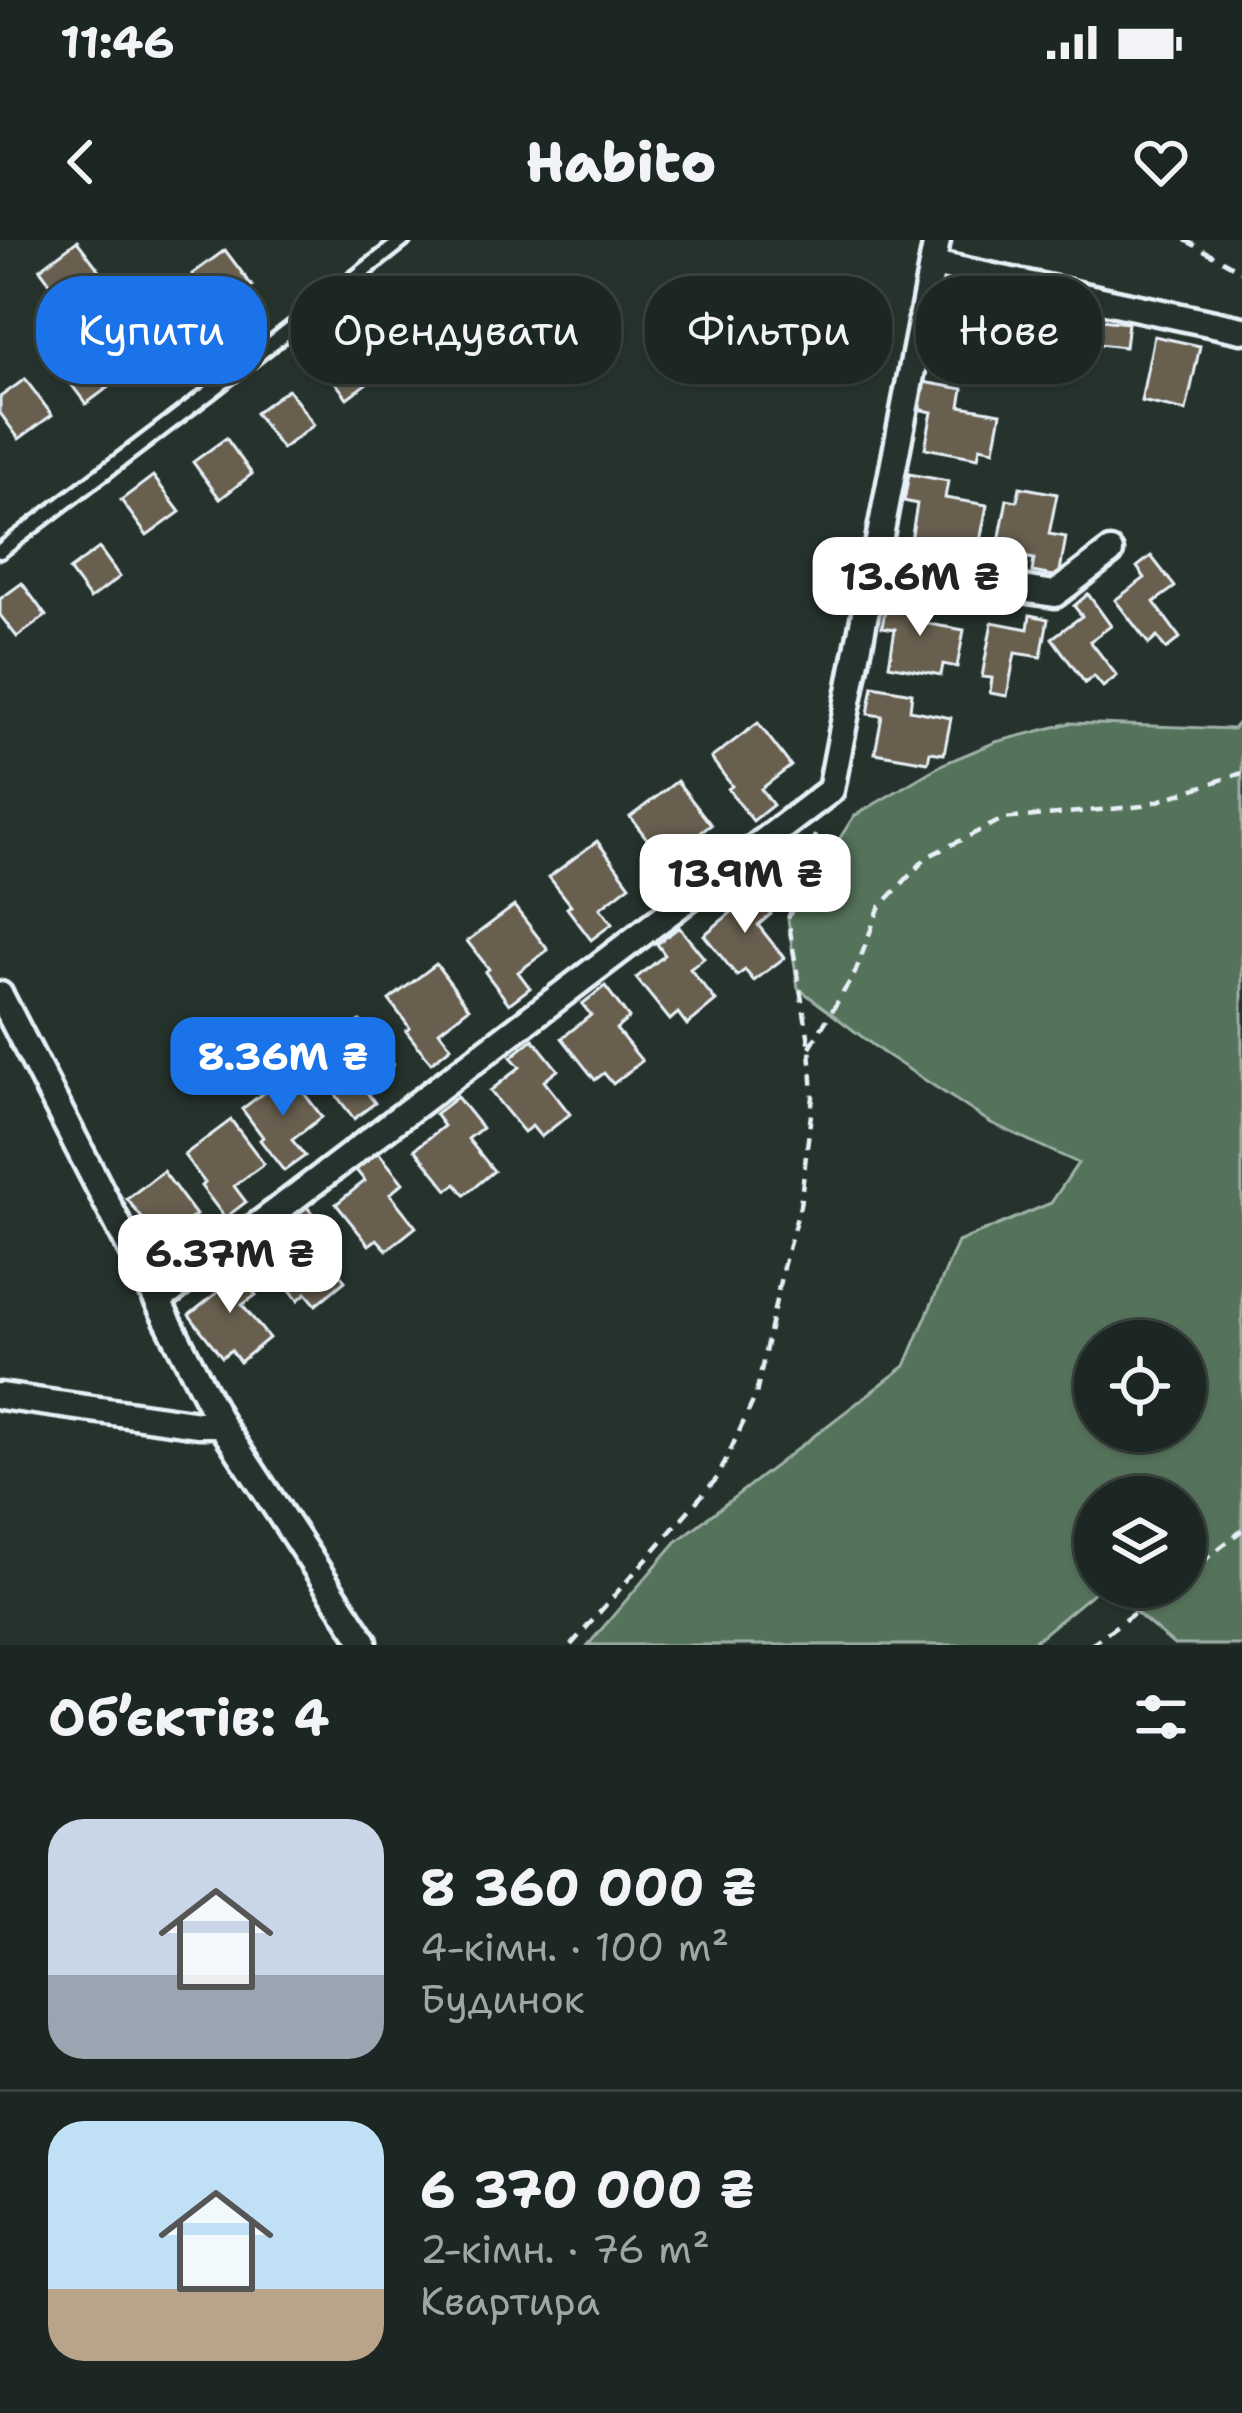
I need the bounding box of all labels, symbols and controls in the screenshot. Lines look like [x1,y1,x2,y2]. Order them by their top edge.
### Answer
text: 11:46 [60,12,175,72]
text: Habito [526,126,716,198]
icon: back [48,129,114,195]
icon: heart [1128,129,1194,195]
chip: Купити [36,276,267,384]
chip: Орендувати [291,276,621,384]
chip: Фільтри [645,276,892,384]
chip: Нове [916,276,1102,384]
pin: 13.6M ₴ [809,537,1031,639]
text: 13.6M ₴ [840,550,1000,602]
pin: 13.9M ₴ [634,834,856,936]
text: 13.9M ₴ [667,847,823,899]
pin: 8.36M ₴ [172,1017,394,1119]
text: 8.36M ₴ [197,1030,369,1082]
pin: 6.37M ₴ [119,1214,341,1316]
text: 6.37M ₴ [145,1227,315,1279]
map controls [1074,1320,1206,1608]
button: locate [1074,1320,1206,1452]
button: layers [1074,1476,1206,1608]
text: Об’єктів: 4 [48,1683,329,1751]
icon: filters [1128,1684,1194,1750]
text: 8 360 000 ₴ [420,1853,757,1921]
icon: home [144,1867,288,2011]
text: 4-кімн. · 100 m² [420,1921,729,1973]
text: Будинок [420,1973,585,2025]
text: 6 370 000 ₴ [420,2155,755,2223]
icon: home [144,2169,288,2313]
text: 2-кімн. · 76 m² [420,2223,710,2275]
text: Квартира [420,2275,600,2327]

